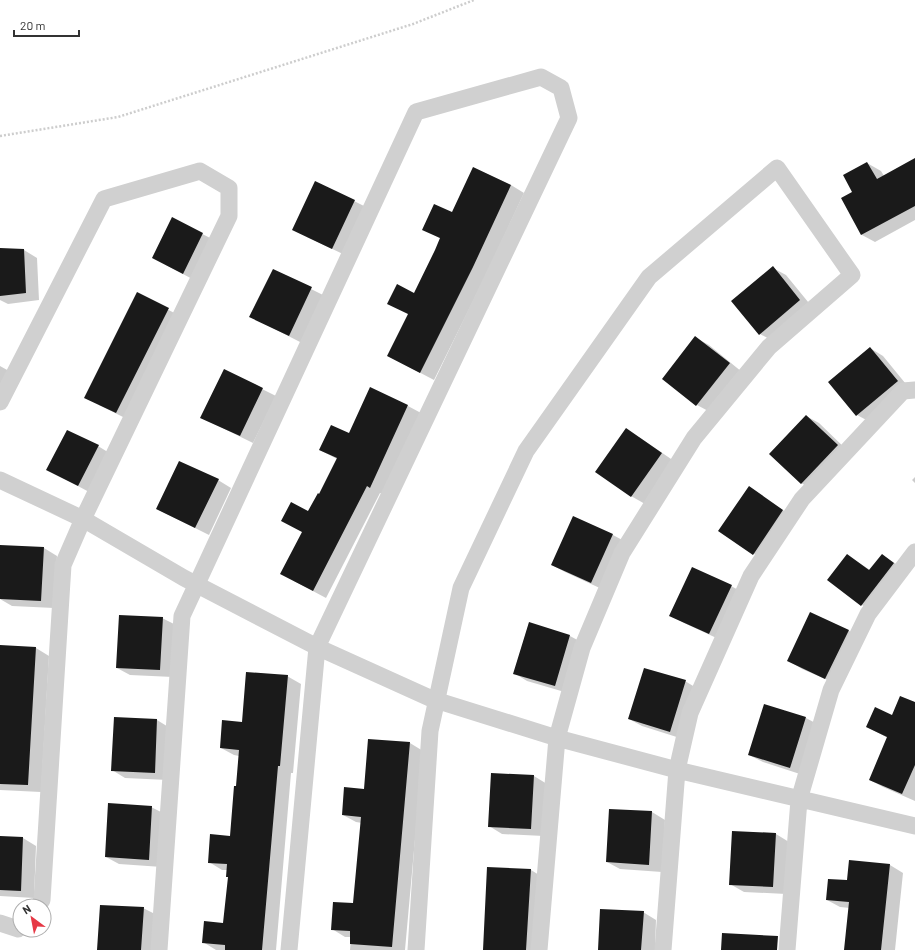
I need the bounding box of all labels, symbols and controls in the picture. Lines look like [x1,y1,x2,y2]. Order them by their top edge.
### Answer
scale bar [14,12,79,38]
text: 20 m [20,18,46,32]
north arrow [12,898,52,938]
text: N [20,902,33,917]

